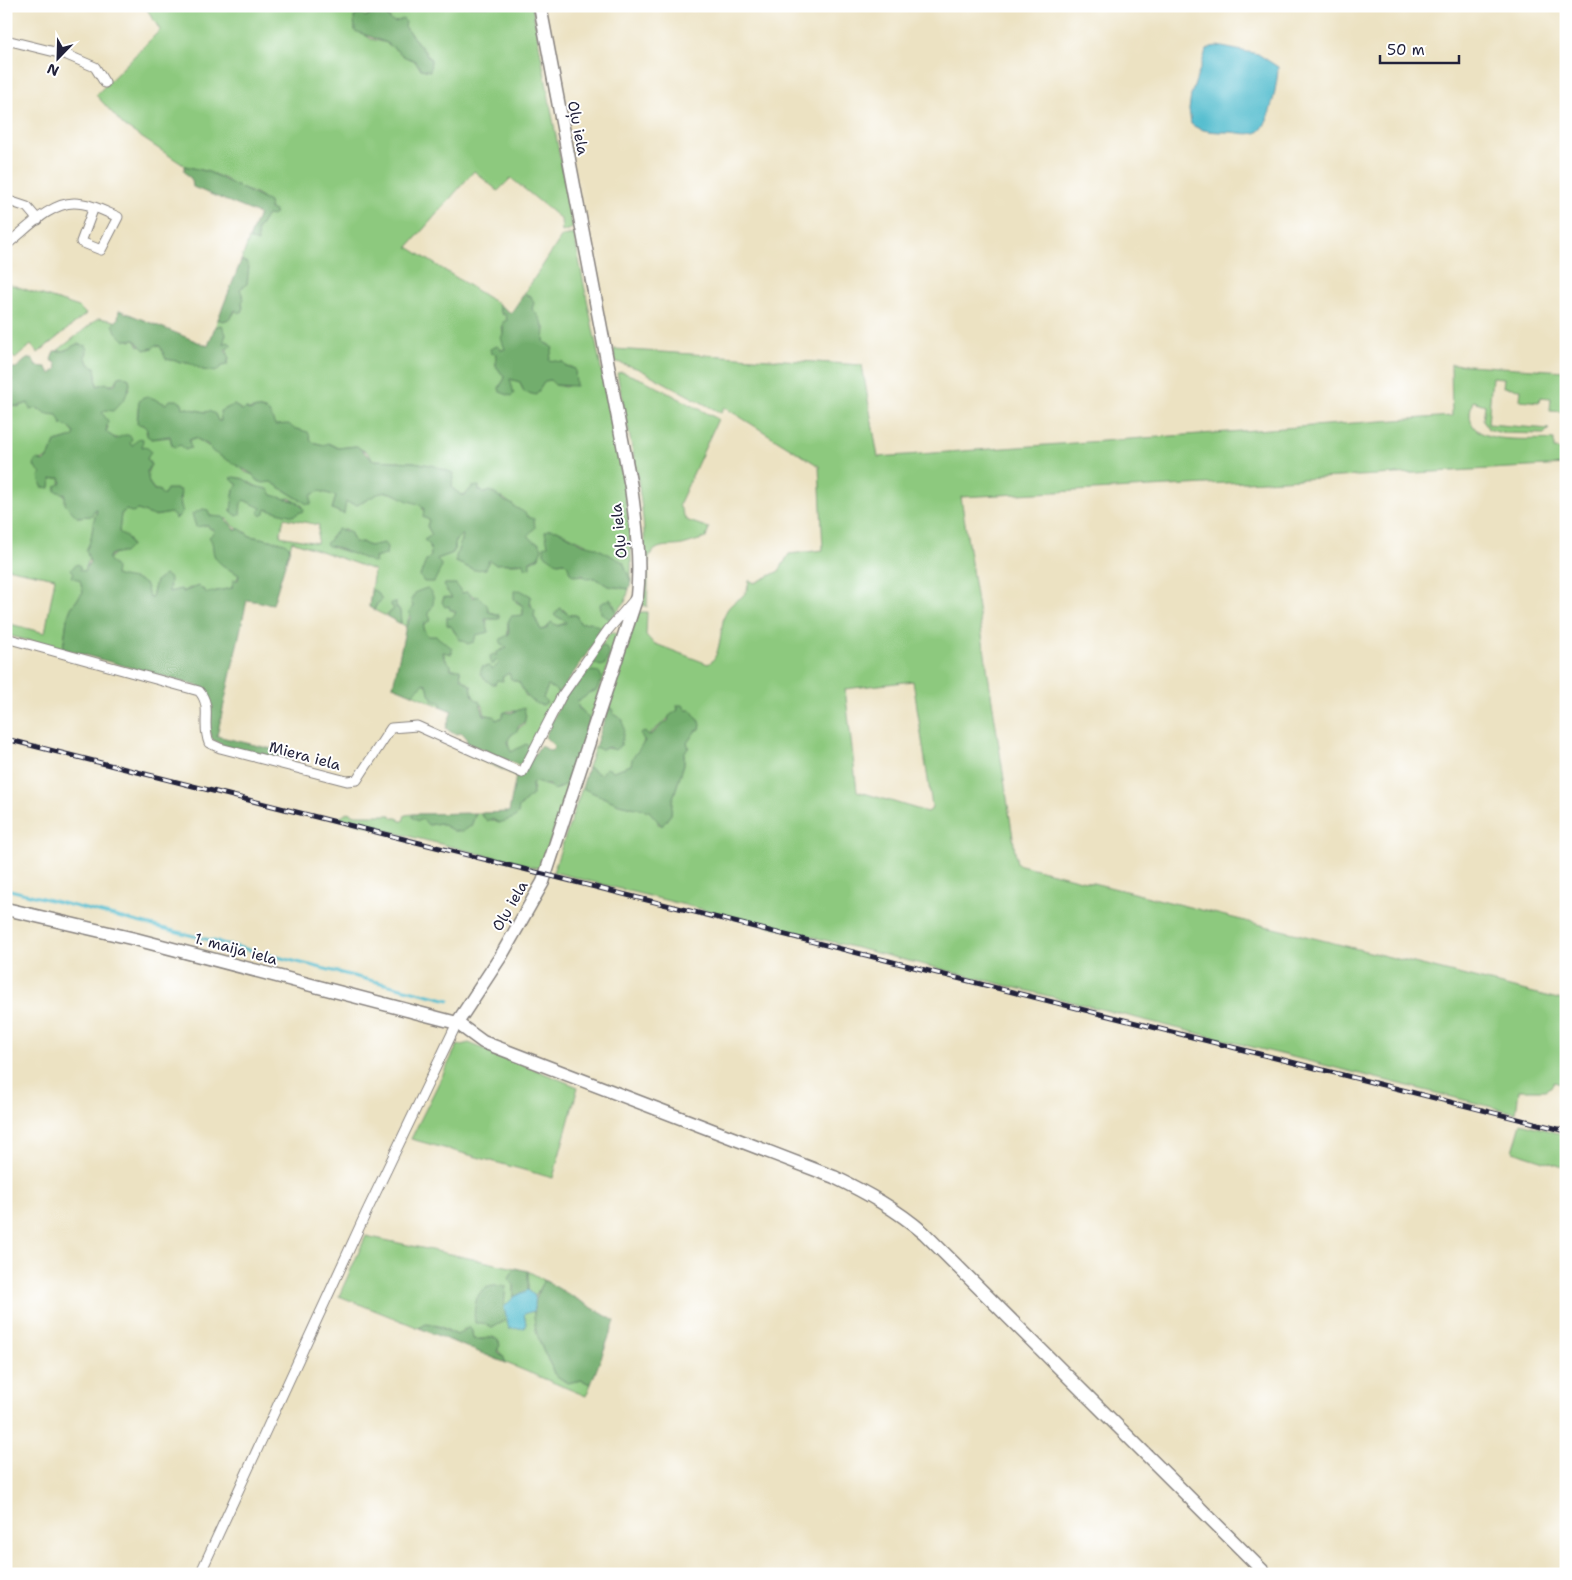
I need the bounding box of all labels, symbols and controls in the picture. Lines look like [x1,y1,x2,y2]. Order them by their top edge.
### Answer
north arrow [32,32,82,82]
scale bar [1380,32,1458,64]
text: 50 m [1387,40,1425,60]
text: N [44,60,62,80]
street label: Oļu iela [562,99,593,158]
street label: Oļu iela [606,502,633,559]
street label: Miera iela [267,737,344,775]
street label: Oļu iela [488,877,534,935]
street label: 1. maija iela [192,928,280,970]

